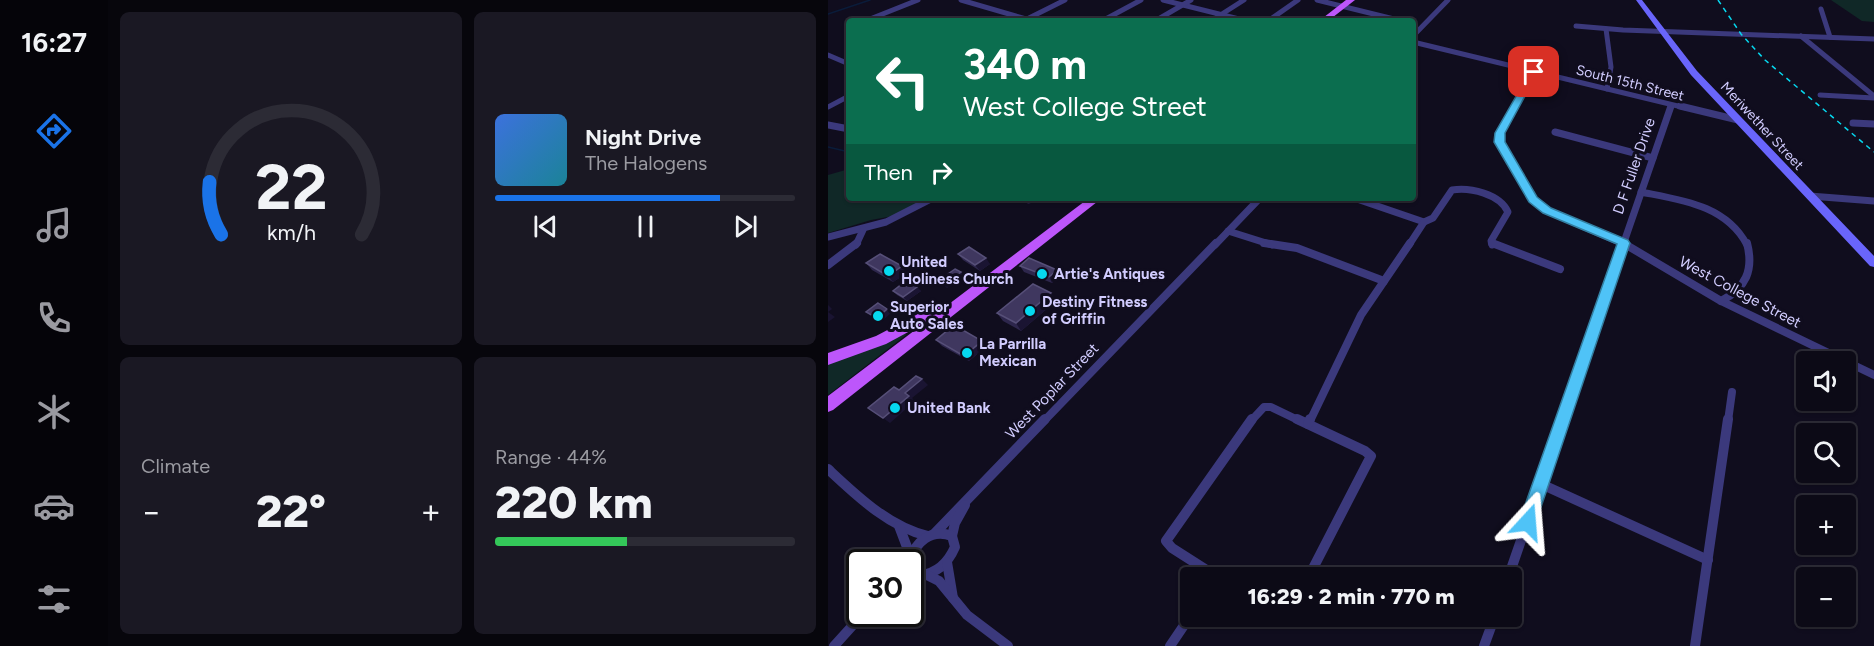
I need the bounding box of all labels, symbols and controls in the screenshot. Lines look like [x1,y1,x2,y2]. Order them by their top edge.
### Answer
text: 16:27 [21,26,87,59]
text: 340 m [963,39,1087,90]
icon: left [864,42,942,120]
pin [1508,46,1559,97]
icon: arrive [1517,55,1550,88]
street label: South 15th Street [1574,61,1686,105]
street label: Meriwether Street [1717,78,1807,174]
text: West College Street [963,90,1207,123]
icon: directions [33,110,75,152]
street label: D F Fuller Drive [1609,116,1659,216]
text: Night Drive [585,124,701,151]
text: 22 [255,151,327,226]
text: The Halogens [585,151,707,175]
icon: right [925,156,958,189]
text: Then [864,159,913,186]
icon: music [33,204,75,246]
icon: previous [529,210,562,243]
icon: pause [629,210,662,243]
icon: next [729,210,762,243]
text: km/h [267,221,315,246]
street label: West College Street [1676,252,1804,332]
place label: United Holiness Church [901,253,1013,288]
marker: United Holiness Church [882,264,896,278]
place label: Artie's Antiques [1054,265,1165,283]
marker: Artie's Antiques [1035,267,1049,281]
place label: Destiny Fitness of Griffin [1042,293,1147,328]
icon: phone [33,297,75,339]
place label: Superior Auto Sales [890,298,964,333]
marker: Destiny Fitness of Griffin [1023,304,1037,318]
marker: Superior Auto Sales [871,309,885,323]
place label: La Parrilla Mexican [979,335,1046,370]
street label: West Poplar Street [1002,339,1103,443]
marker: La Parrilla Mexican [960,346,974,360]
map controls [1796,351,1856,627]
button: sound [1796,351,1856,411]
icon: climate [33,391,75,433]
place label: United Bank [907,399,990,417]
marker: United Bank [888,401,902,415]
button: search [1796,423,1856,483]
text: Range · 44% [495,445,607,469]
text: Climate [141,454,210,478]
text: 220 km [495,475,653,529]
text: 22° [256,484,326,538]
icon: car [33,485,75,527]
position arrow [1496,490,1560,554]
text: − [141,492,162,531]
text: + [420,492,441,531]
button: + [1796,495,1856,555]
speed limit sign: 30 [846,549,924,627]
button: − [1796,567,1856,627]
icon: filters [33,578,75,620]
text: 16:29 · 2 min · 770 m [1247,583,1455,610]

